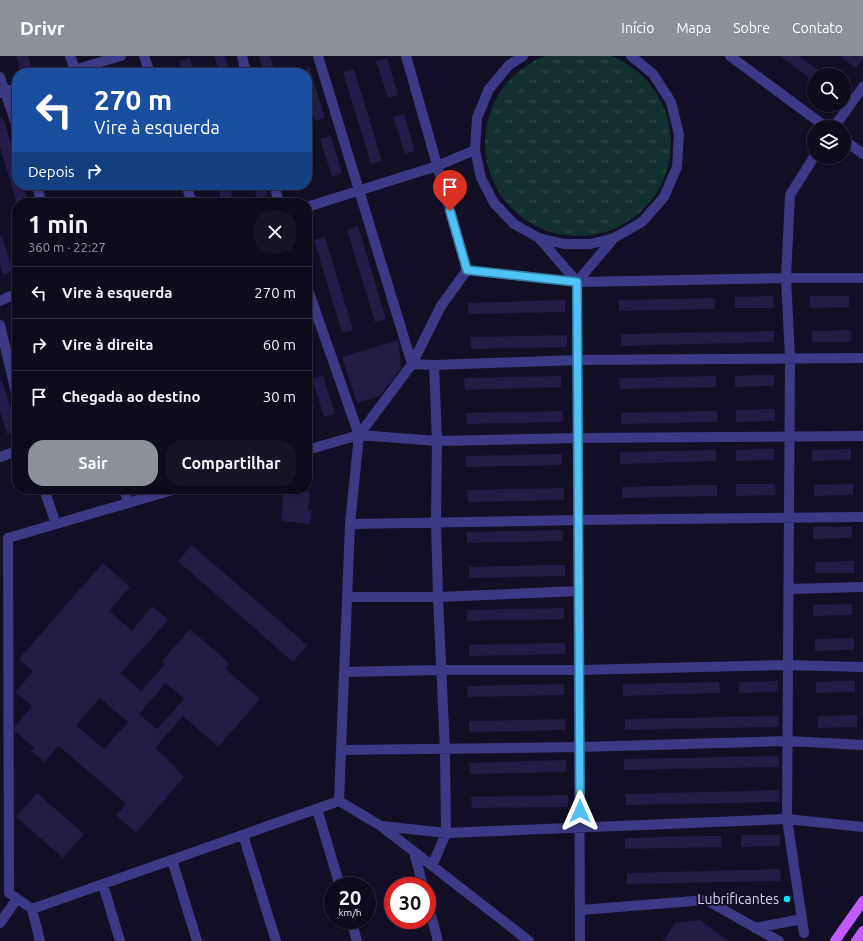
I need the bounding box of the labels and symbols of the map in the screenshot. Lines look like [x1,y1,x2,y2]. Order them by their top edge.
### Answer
pin [433,170,467,211]
position arrow [559,790,601,832]
speed limit sign: 30 [384,877,436,929]
place label: Lubrificantes [697,891,779,907]
marker: Lubrificantes [782,894,792,904]

